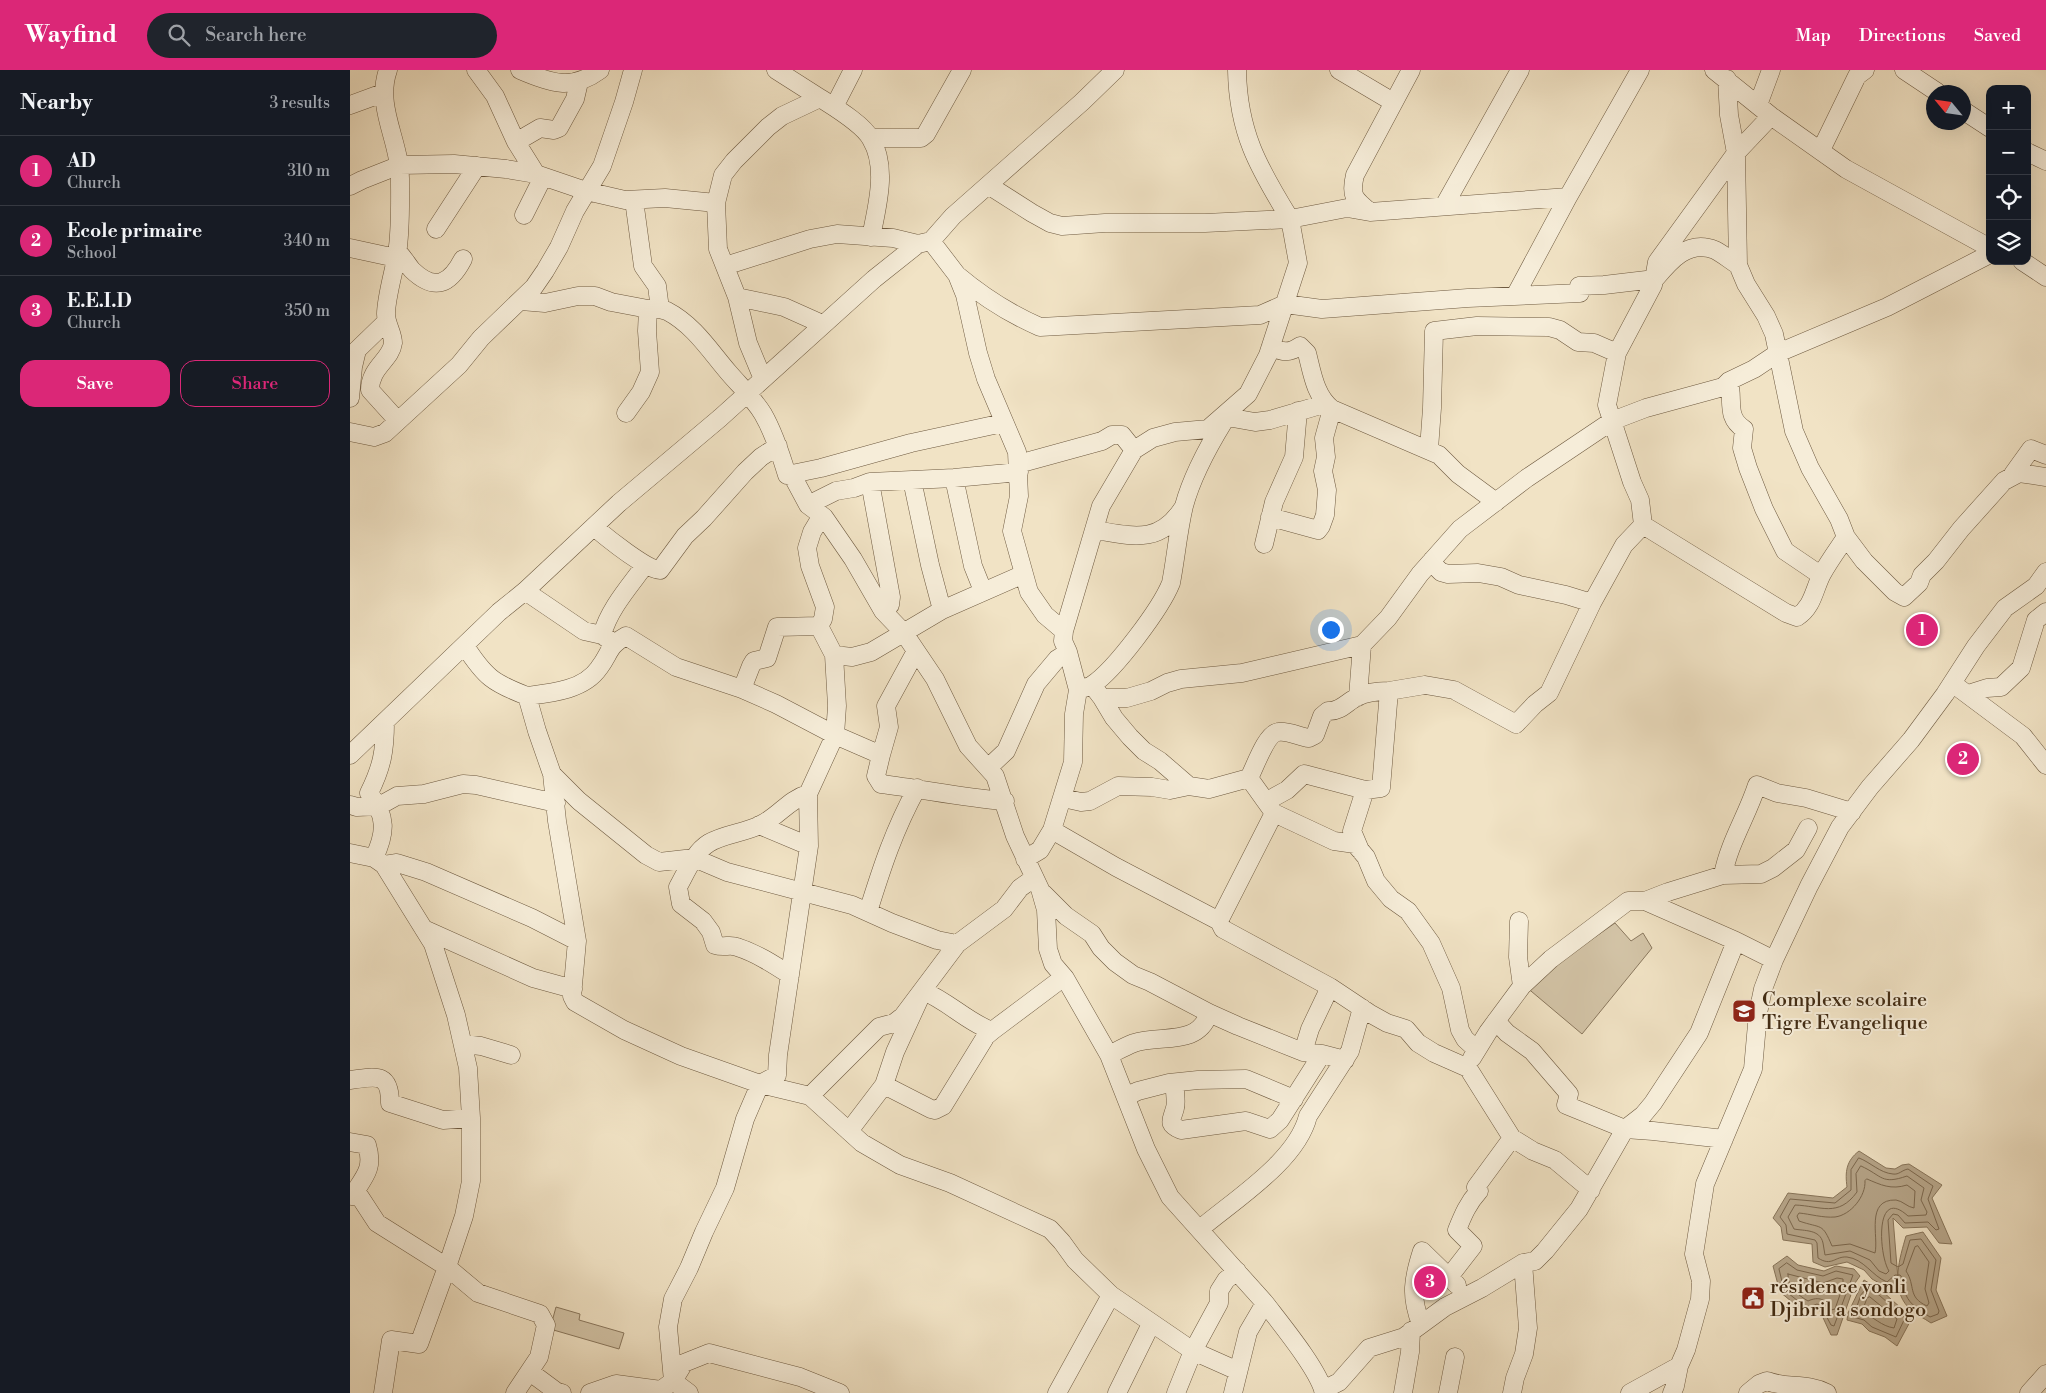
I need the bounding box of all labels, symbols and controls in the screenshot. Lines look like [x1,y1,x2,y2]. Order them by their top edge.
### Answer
search box [147,13,497,58]
text: Wayfind [25,20,117,50]
icon: search [165,21,193,49]
text: Search here [205,23,307,47]
text: Map [1795,24,1831,47]
text: Directions [1859,24,1946,47]
text: Saved [1974,24,2021,47]
north arrow [1926,85,1971,130]
map controls [1986,85,2031,265]
button: + [1986,85,2031,130]
text: Nearby [20,90,93,116]
text: 3 results [269,93,330,113]
button: − [1986,130,2031,175]
text: AD [67,149,96,173]
text: 1 [32,161,40,181]
text: 310 m [287,161,330,181]
text: Church [67,173,121,193]
button: locate [1986,175,2031,220]
text: Ecole primaire [67,219,202,243]
button: layers [1986,220,2031,265]
text: 2 [31,231,41,251]
text: 340 m [283,231,330,251]
text: School [67,243,116,263]
text: E.E.I.D [67,289,132,313]
text: 3 [31,301,41,321]
text: 350 m [284,301,330,321]
text: Church [67,313,121,333]
button: Save [20,360,170,407]
button: Share [180,360,330,407]
pin: 1 [1906,611,1938,649]
your location [1318,617,1344,643]
pin: 2 [1947,740,1979,778]
place label: Complexe scolaire Tigre Evangelique [1762,988,1928,1036]
school or university icon: Complexe scolaire Tigre Evangelique [1731,998,1757,1024]
pin: 3 [1414,1263,1446,1301]
place label: résidence yonli Djibril a sondogo [1770,1275,1926,1323]
public building icon: résidence yonli Djibril a sondogo [1740,1285,1766,1311]

